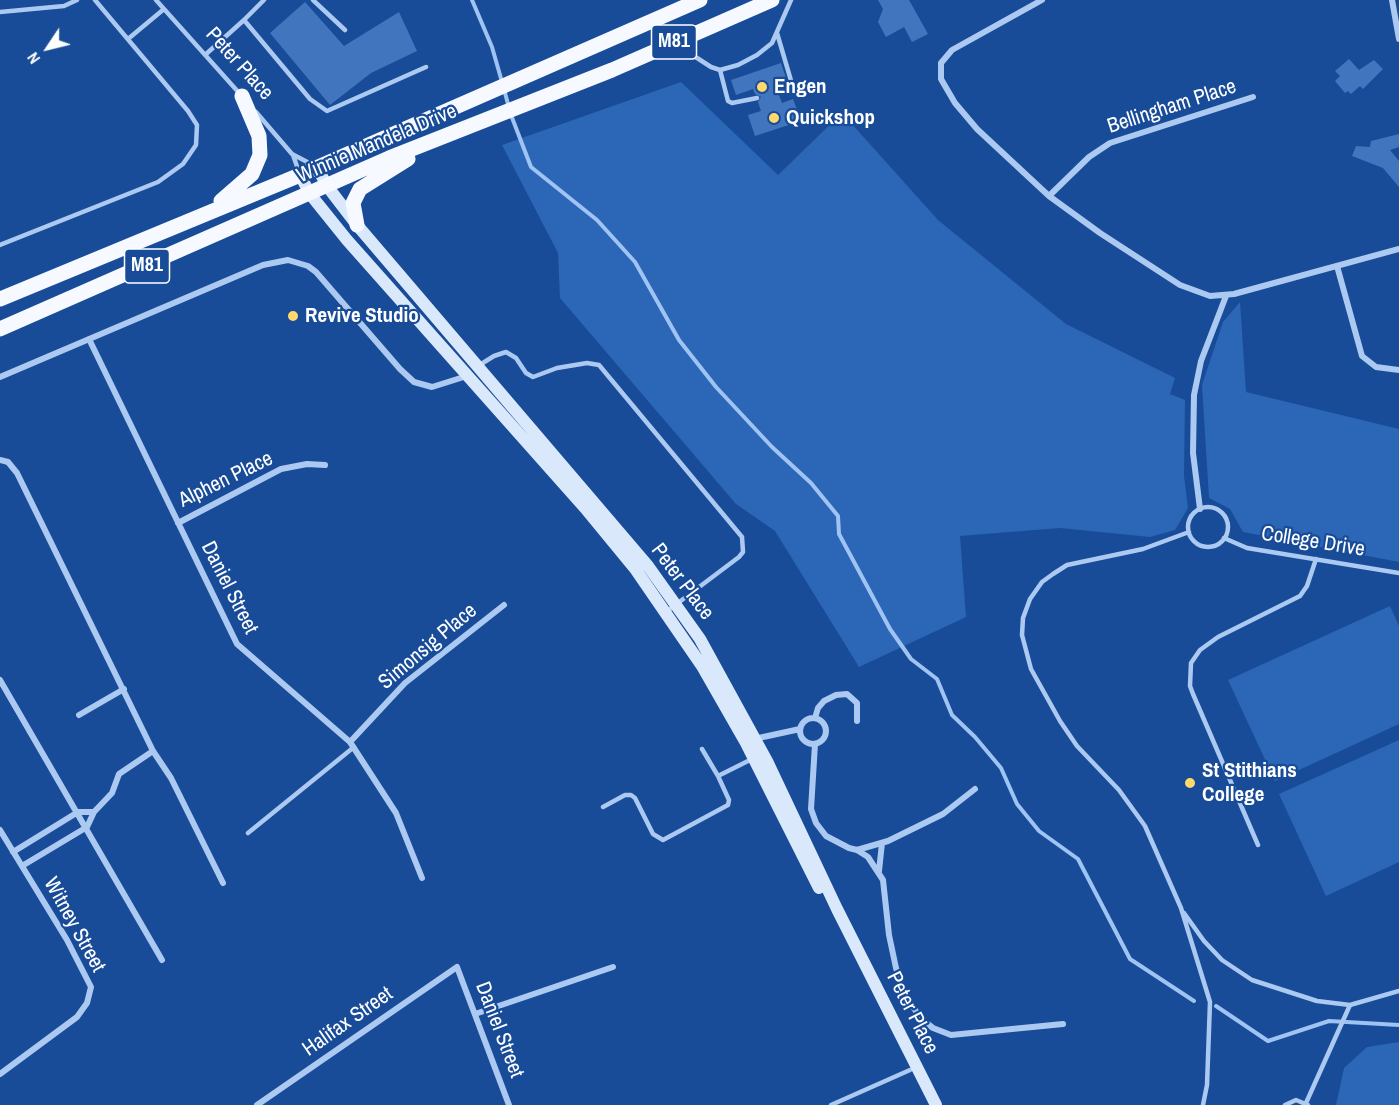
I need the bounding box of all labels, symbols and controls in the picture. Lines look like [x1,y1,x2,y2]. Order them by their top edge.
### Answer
north arrow [18,18,78,78]
street label: Peter Place [200,22,278,106]
road number: M81 [652,25,696,59]
text: N [22,48,45,69]
place label: Engen [774,74,827,100]
street label: Bellingham Place [1104,74,1240,140]
marker: Engen [755,80,769,94]
street label: Winnie Mandela Drive [293,99,461,189]
place label: Quickshop [786,105,875,131]
marker: Quickshop [767,111,781,125]
road number: M81 [124,249,170,283]
place label: Revive Studio [305,303,419,329]
marker: Revive Studio [286,309,300,323]
street label: Alphen Place [175,446,277,514]
street label: College Drive [1260,521,1366,563]
street label: Daniel Street [195,538,263,638]
street label: Peter Place [645,539,719,625]
street label: Simonsig Place [374,599,482,695]
place label: St Stithians College [1202,758,1297,808]
marker: St Stithians College [1183,776,1197,790]
street label: Witney Street [38,873,110,977]
street label: Peter Place [881,968,943,1058]
street label: Daniel Street [469,979,529,1081]
street label: Halifax Street [298,982,398,1062]

